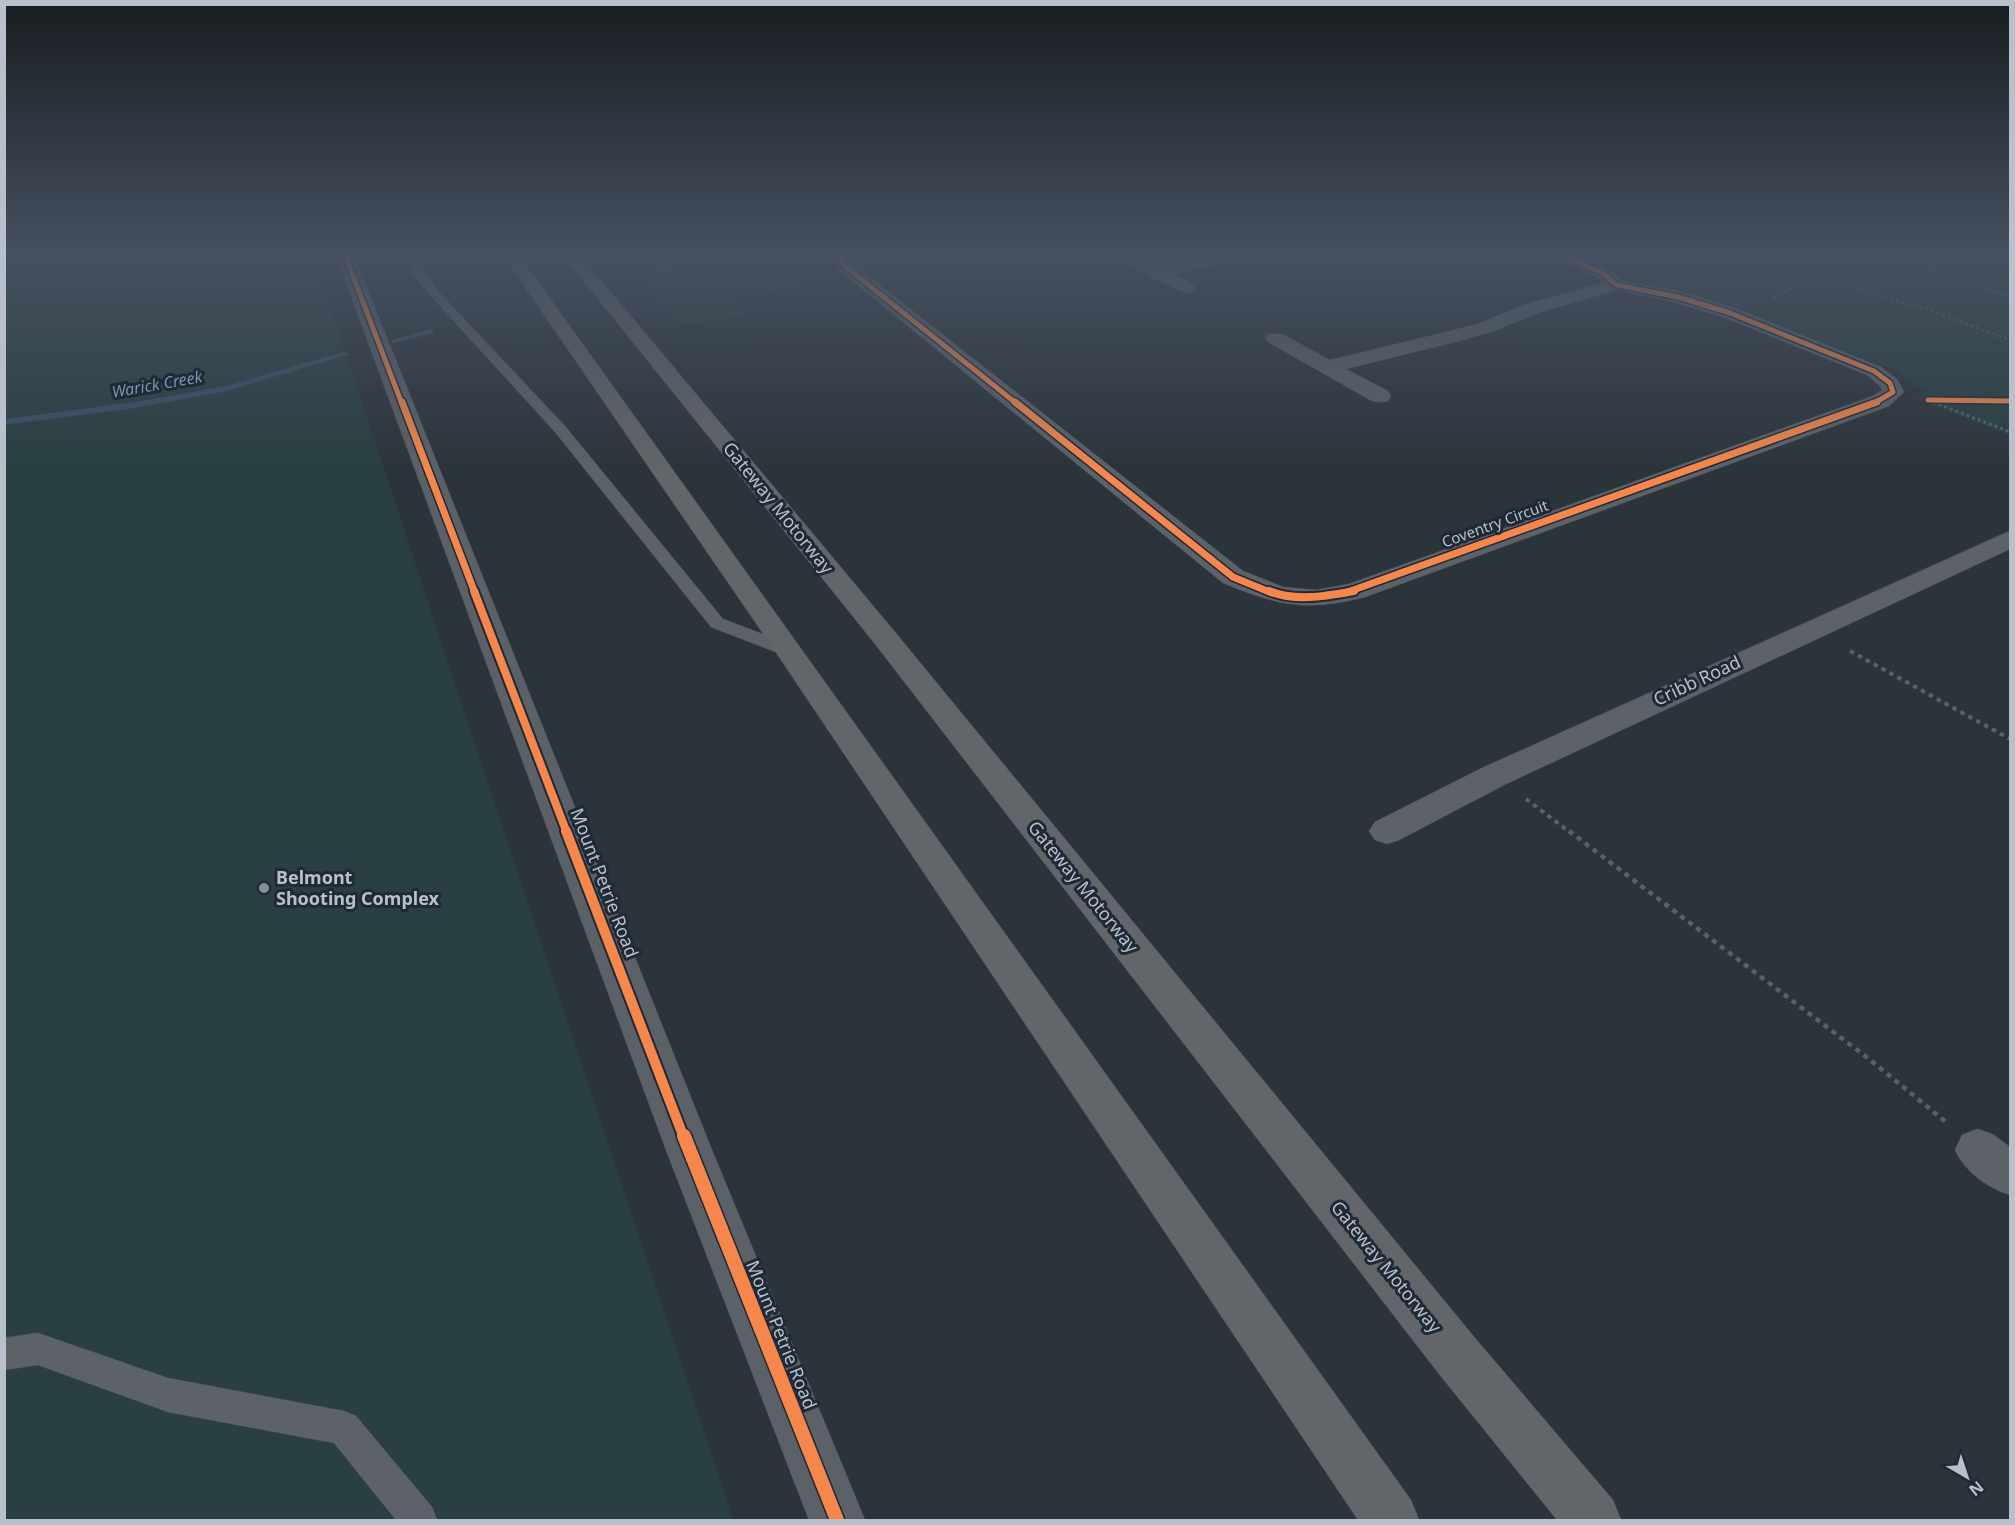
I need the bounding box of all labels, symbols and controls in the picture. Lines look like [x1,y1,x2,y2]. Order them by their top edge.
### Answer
water label: Warick Creek [110,365,205,403]
street label: Gateway Motorway [718,436,840,579]
street label: Coventry Circuit [1439,494,1551,552]
street label: Cribb Road [1649,649,1744,711]
street label: Mount Petrie Road [565,804,645,961]
street label: Gateway Motorway [1023,815,1145,958]
place label: Belmont Shooting Complex [276,865,440,910]
marker: Belmont Shooting Complex [257,881,271,895]
street label: Gateway Motorway [1326,1195,1448,1338]
street label: Mount Petrie Road [741,1257,823,1413]
north arrow [1937,1447,1997,1507]
text: N [1964,1476,1988,1501]

